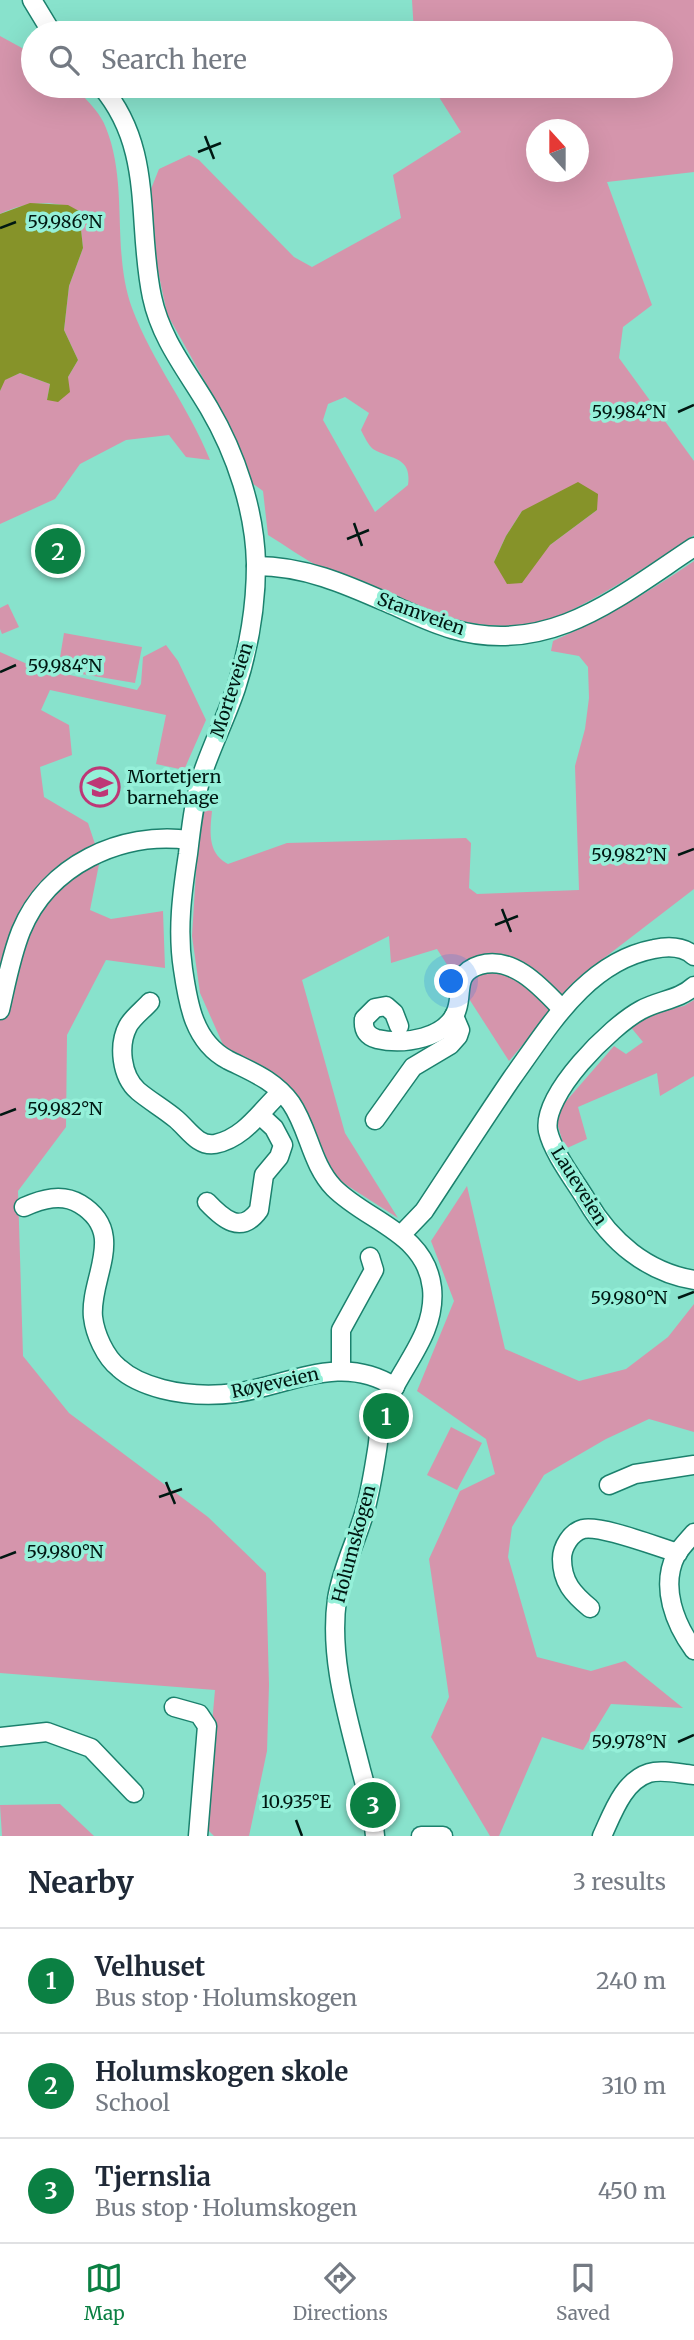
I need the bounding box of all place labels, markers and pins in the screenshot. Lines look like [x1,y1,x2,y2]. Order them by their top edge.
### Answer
pin: 2 [35,525,81,577]
place label: Mortetjern barnehage [126,765,221,809]
school or university icon: Mortetjern barnehage [79,766,121,808]
pin: 1 [363,1390,409,1442]
pin: 3 [350,1779,396,1831]

